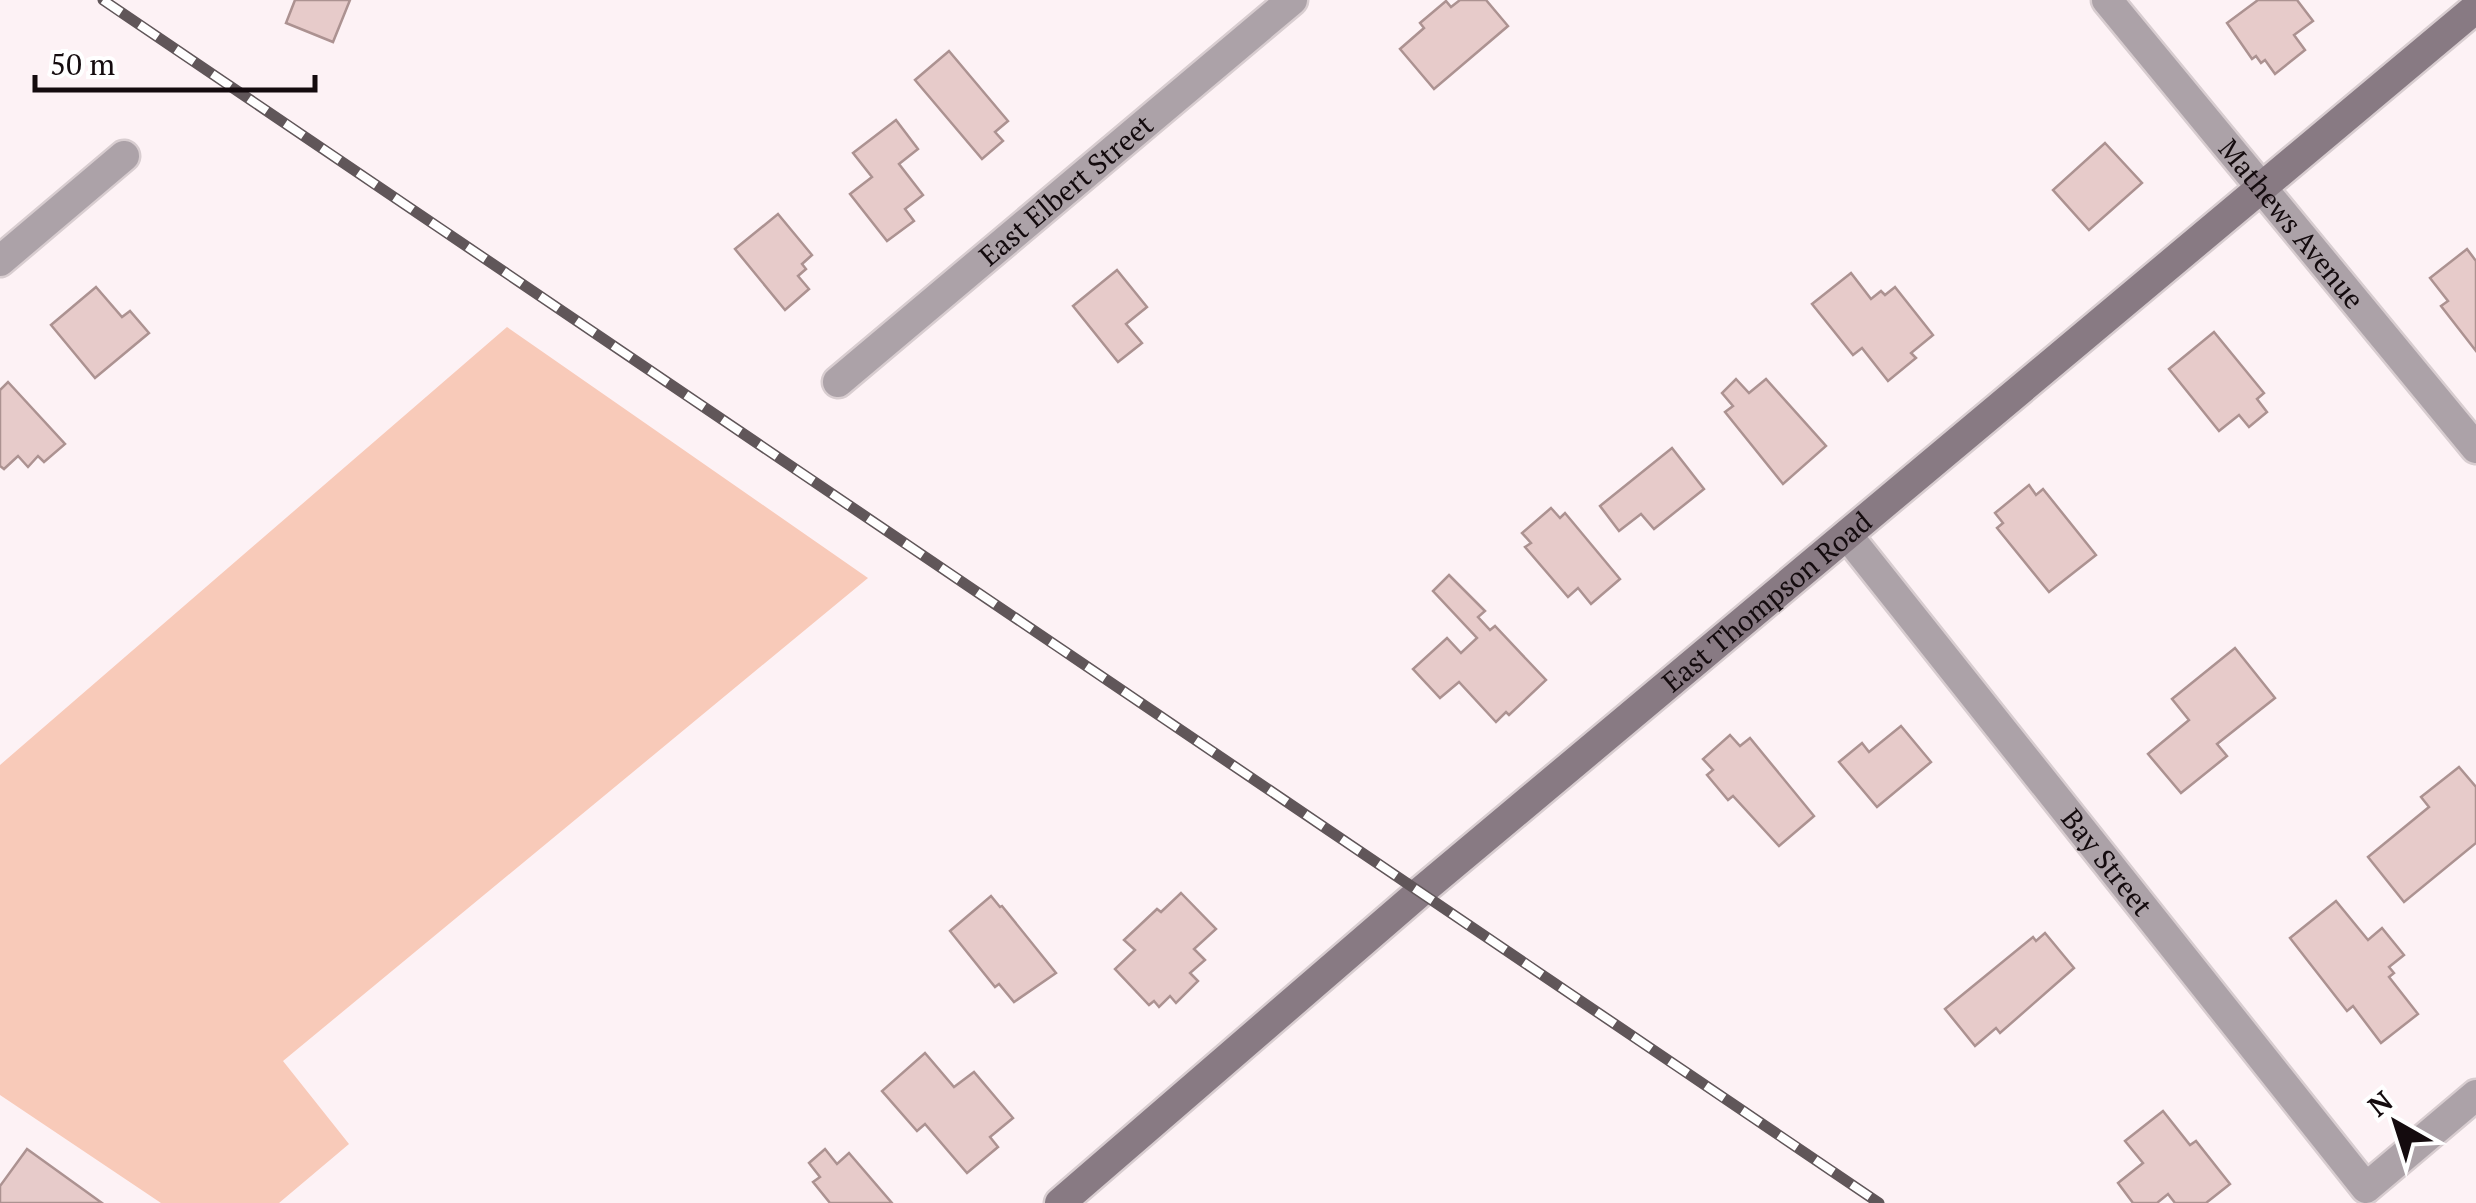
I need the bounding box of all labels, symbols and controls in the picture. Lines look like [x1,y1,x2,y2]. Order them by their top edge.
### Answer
scale bar [35,30,315,92]
text: 50 m [50,44,115,84]
street label: East Elbert Street [971,105,1161,274]
street label: Mathews Avenue [2211,131,2373,316]
street label: East Thompson Road [1654,503,1879,700]
street label: Bay Street [2053,801,2162,924]
north arrow [2346,1073,2446,1173]
text: N [2360,1082,2400,1124]

